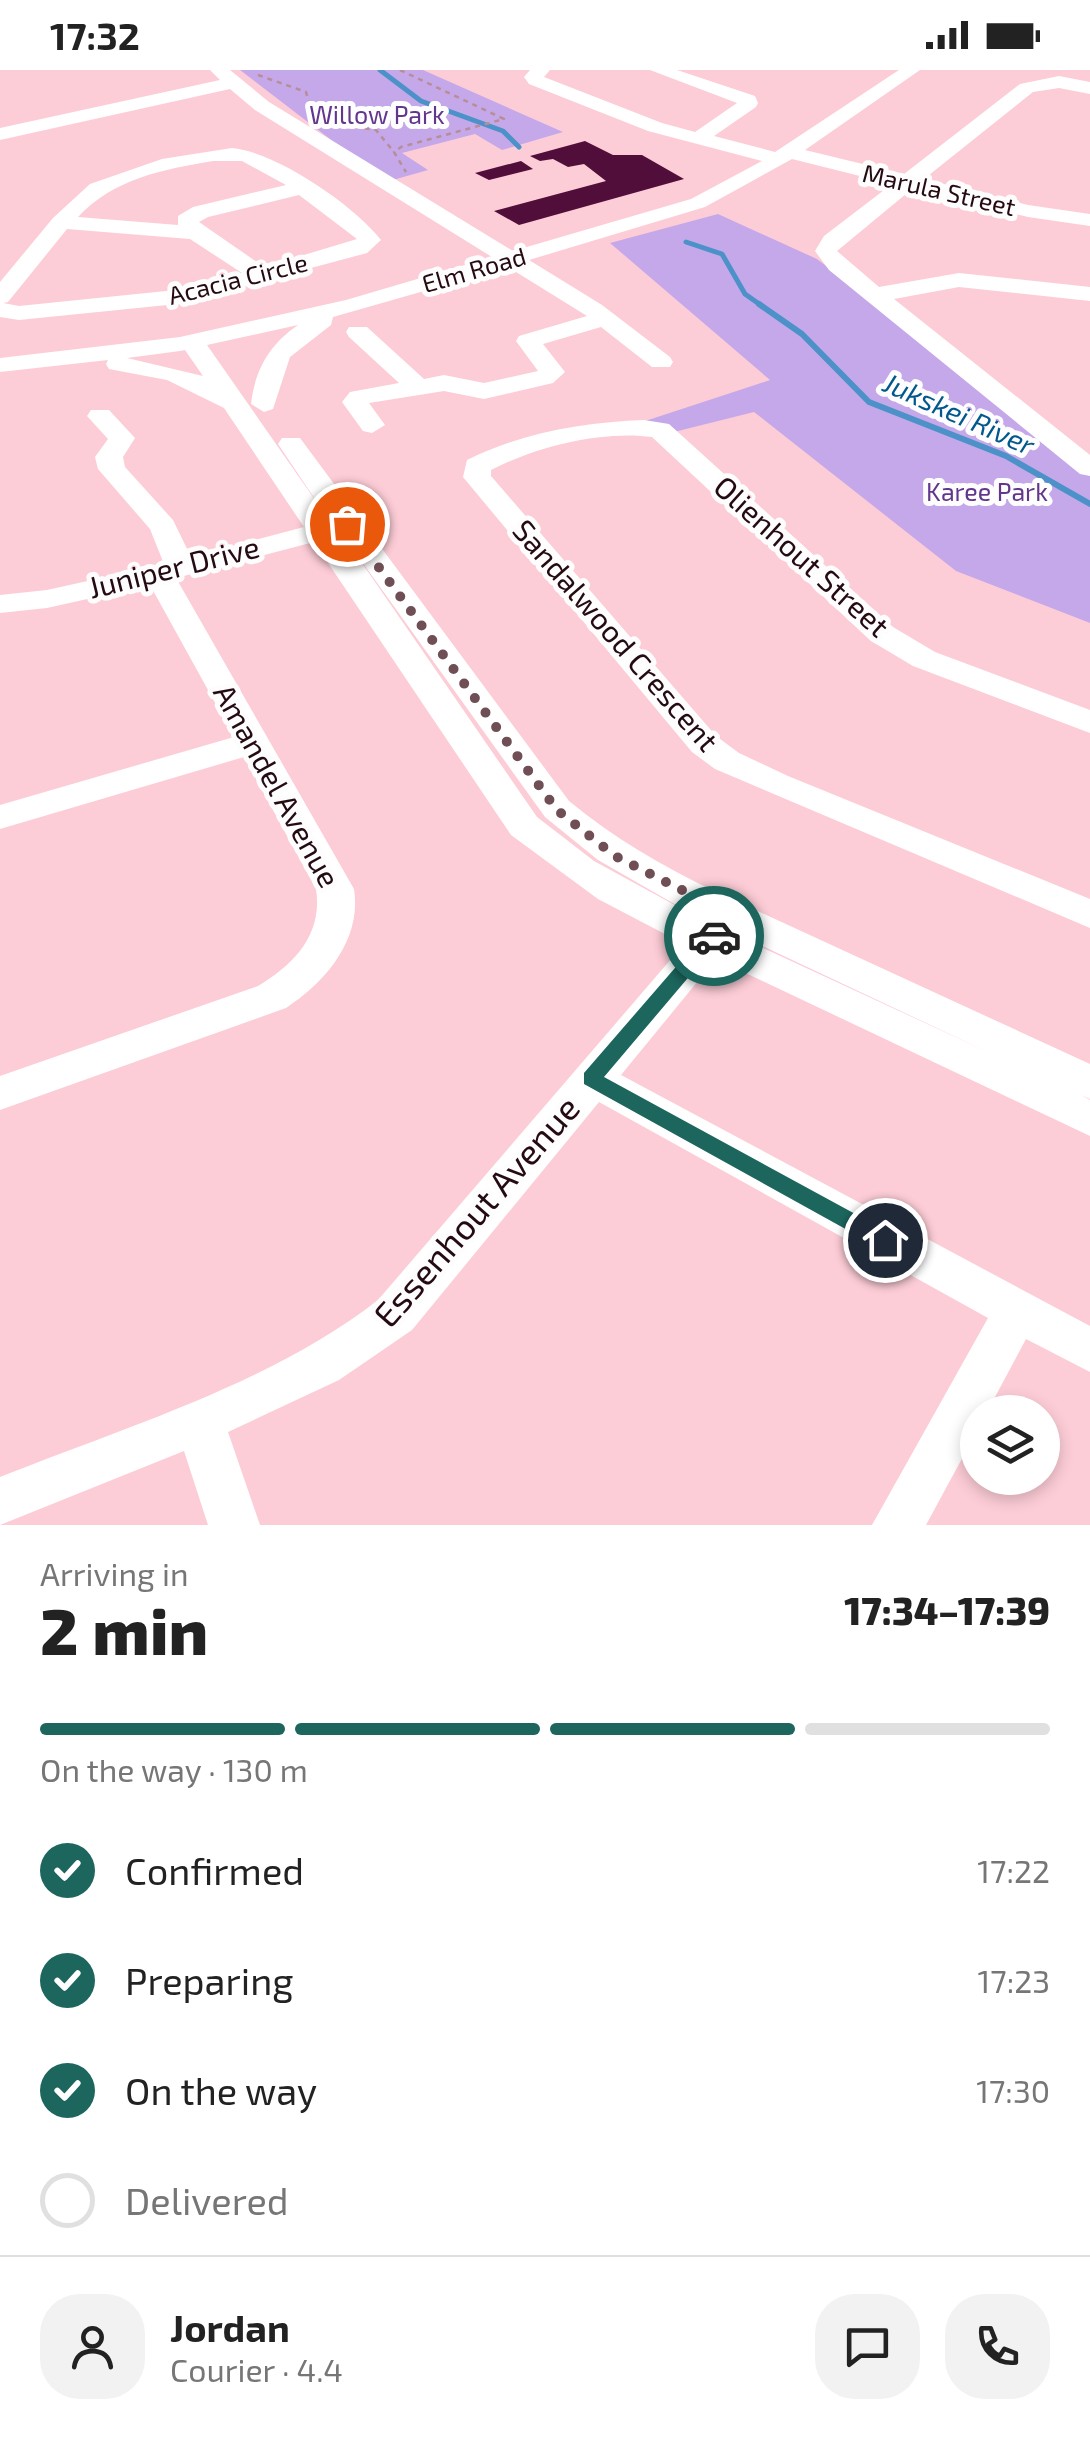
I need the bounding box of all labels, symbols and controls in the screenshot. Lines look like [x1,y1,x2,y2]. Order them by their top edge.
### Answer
text: 17:32 [50,12,140,58]
park label: Willow Park [309,99,445,129]
street label: Marula Street [860,157,1019,221]
street label: Elm Road [418,240,529,298]
street label: Acacia Circle [165,246,310,310]
water label: Jukskei River [878,364,1041,462]
street label: Olienhout Street [707,468,897,643]
park label: Karee Park [926,476,1048,506]
pin [305,482,390,567]
icon: bag [320,497,375,552]
street label: Sandalwood Crescent [506,512,727,758]
street label: Juniper Drive [84,527,263,605]
street label: Amandel Avenue [207,677,348,893]
courier [664,886,764,986]
icon: car [687,909,742,964]
street label: Essenhout Avenue [364,1087,587,1335]
pin [843,1198,928,1283]
icon: home [858,1213,913,1268]
map controls [960,1395,1060,1495]
button: layers [960,1395,1060,1495]
text: Arriving in [40,1554,189,1592]
text: 17:34–17:39 [844,1587,1050,1633]
text: 2 min [40,1590,208,1668]
text: On the way · 130 m [40,1750,308,1788]
icon: check [40,1843,95,1898]
text: Confirmed [125,1847,304,1893]
text: 17:22 [977,1851,1050,1889]
icon: check [40,1953,95,2008]
text: Preparing [125,1957,293,2003]
text: 17:23 [978,1961,1050,1999]
icon: check [40,2063,95,2118]
text: On the way [125,2067,317,2113]
text: 17:30 [976,2071,1050,2109]
text: Delivered [125,2177,289,2223]
button: person [40,2294,145,2399]
button: chat [815,2294,920,2399]
button: phone [945,2294,1050,2399]
text: Jordan [170,2304,290,2350]
text: Courier · 4.4 [170,2350,343,2388]

